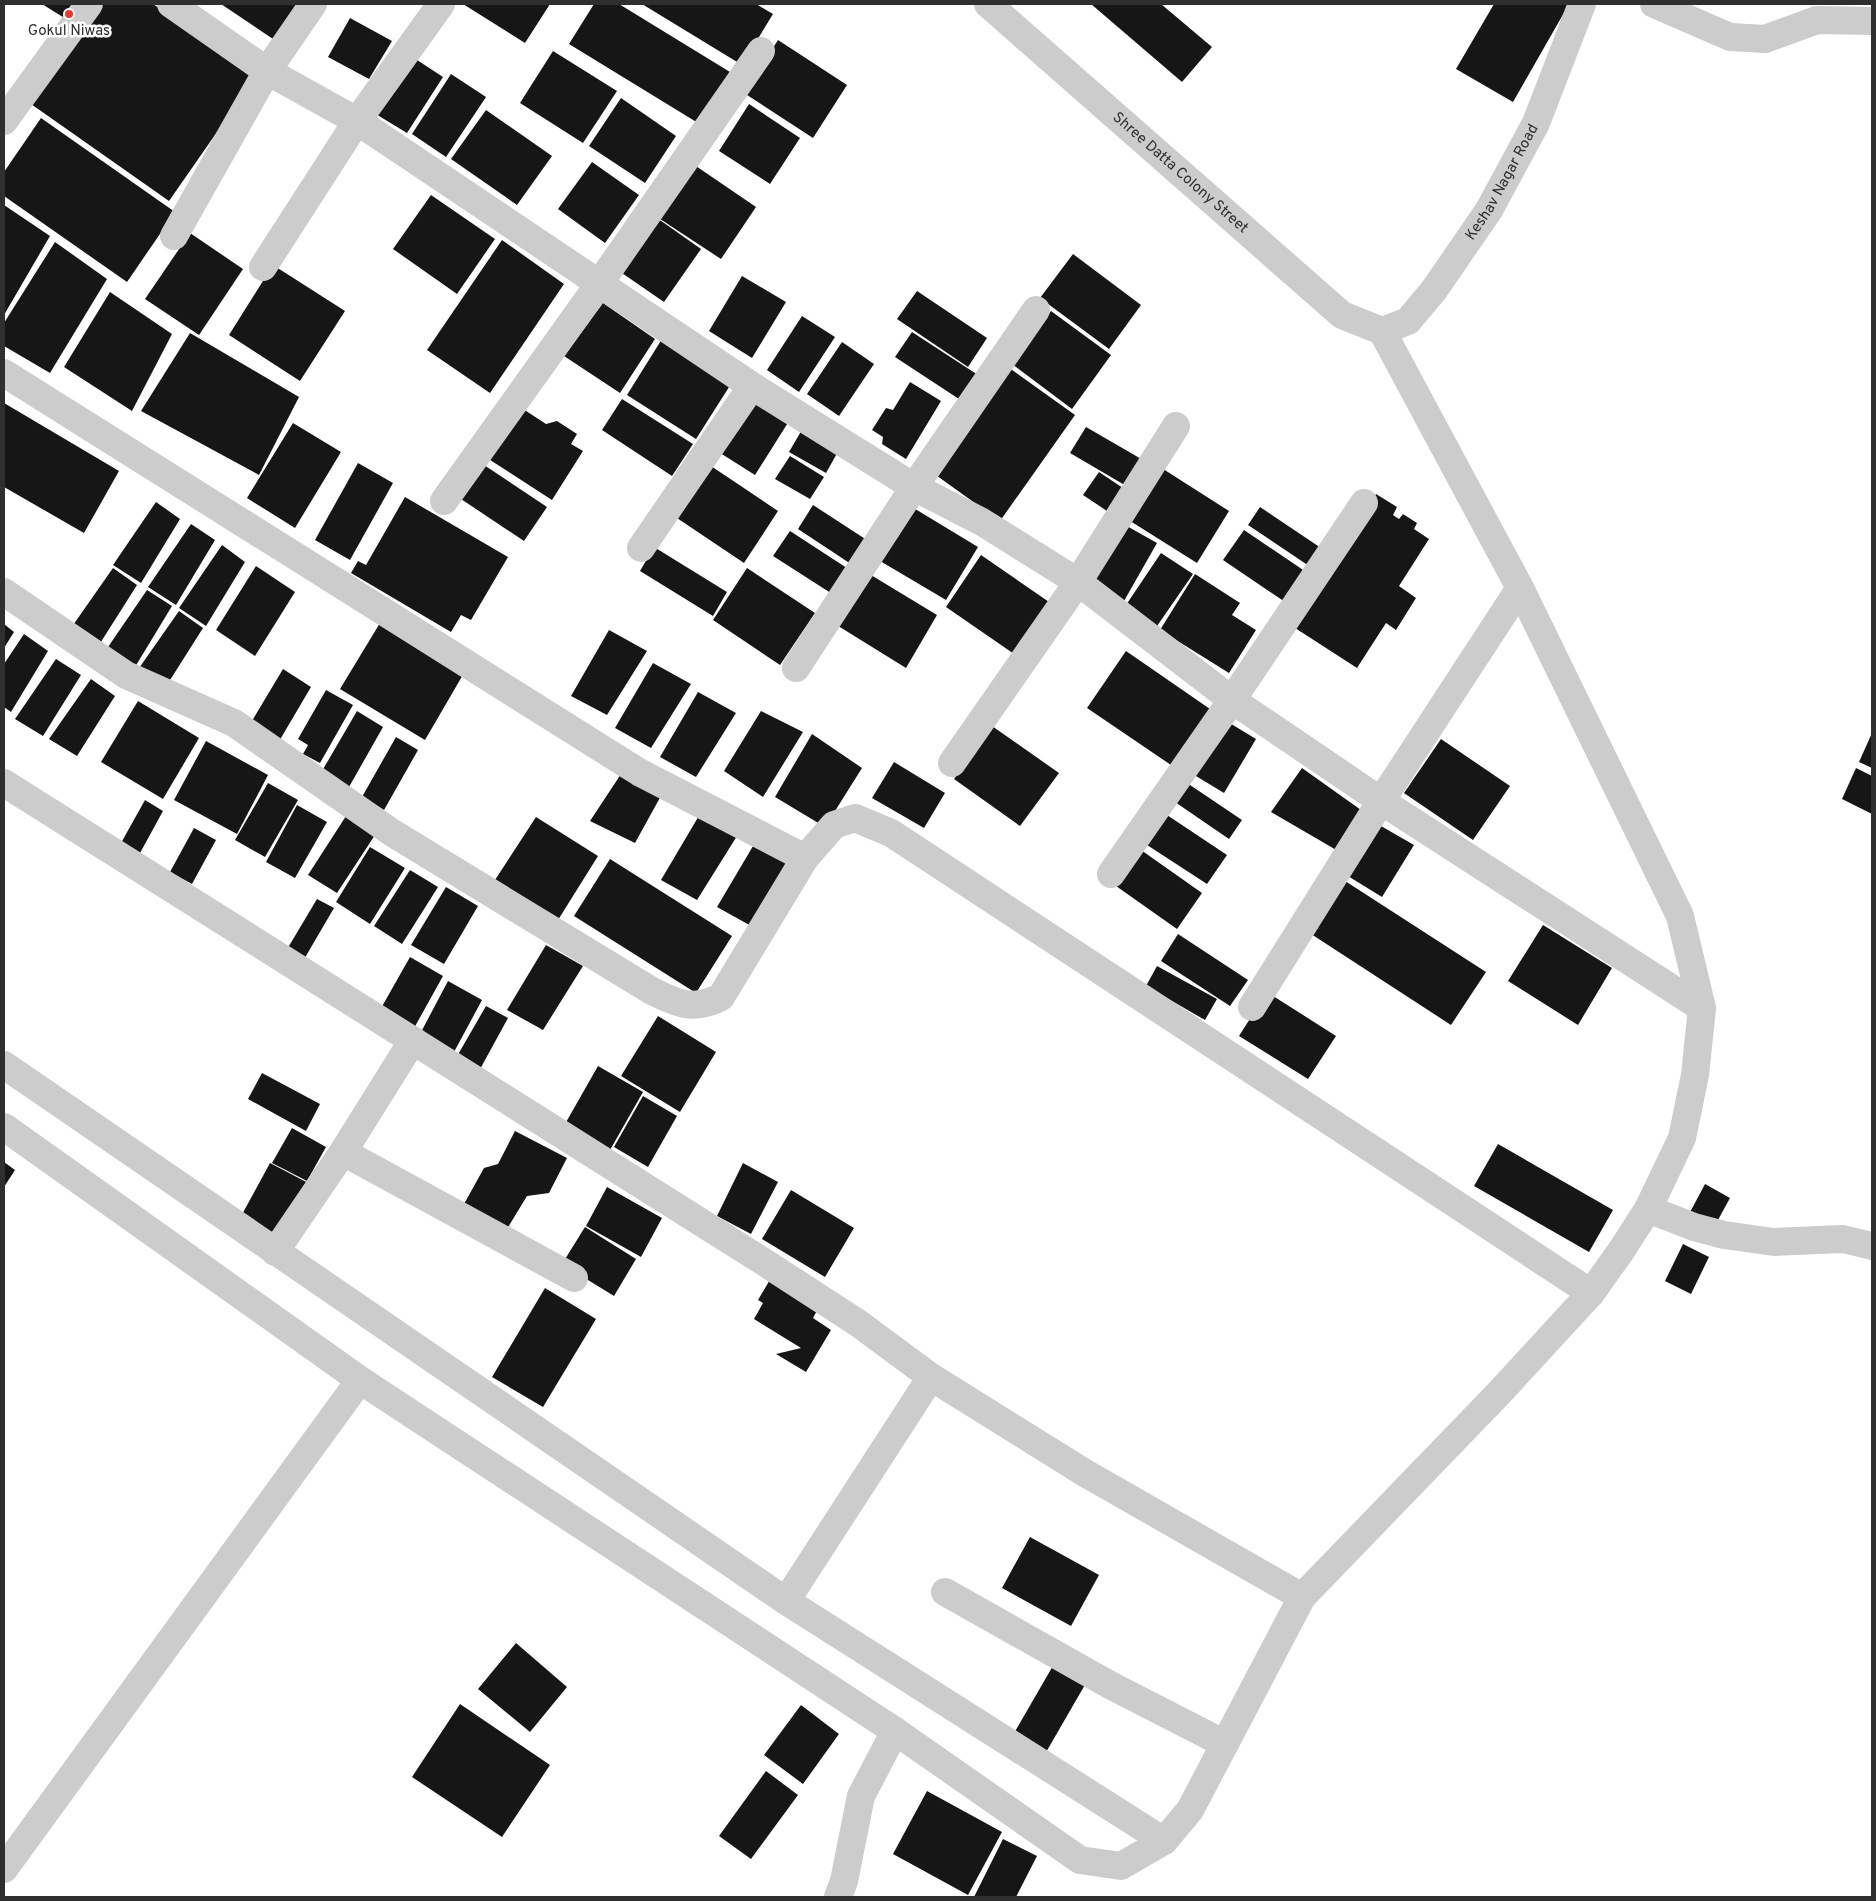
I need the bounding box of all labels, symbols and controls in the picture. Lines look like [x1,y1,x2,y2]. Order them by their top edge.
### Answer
marker: Gokul Niwas [63,8,75,20]
place label: Gokul Niwas [28,22,110,41]
street label: Shree Datta Colony Street [1108,108,1252,238]
street label: Keshav Nagar Road [1461,121,1543,244]

